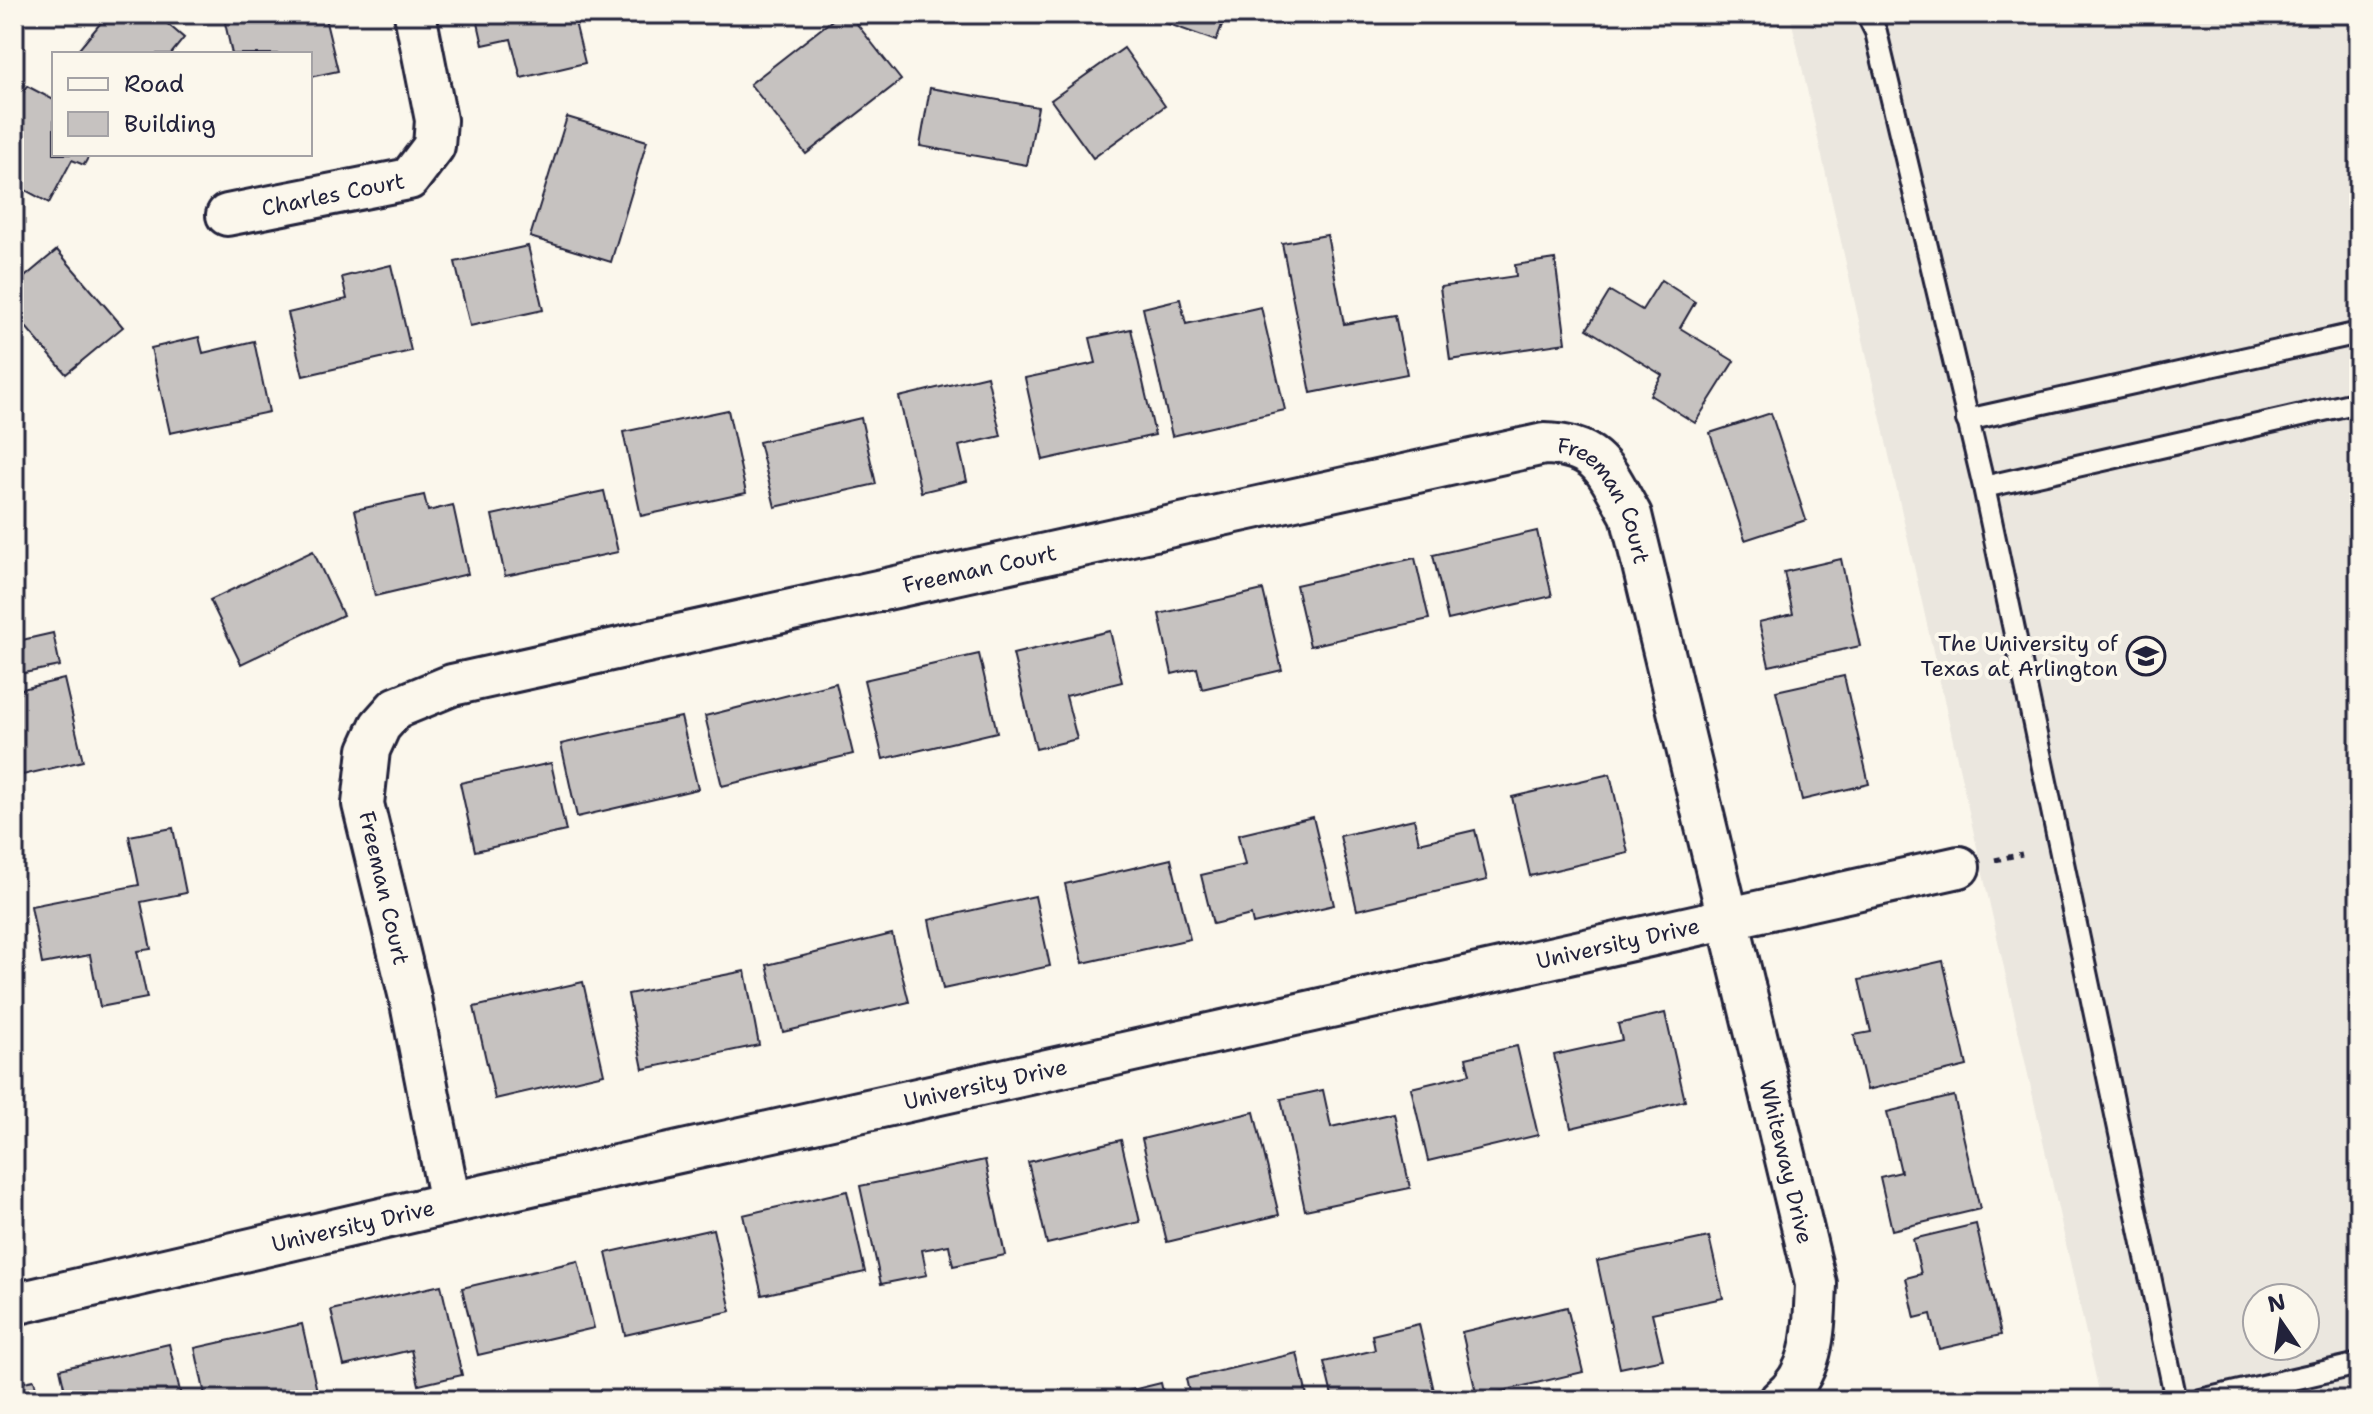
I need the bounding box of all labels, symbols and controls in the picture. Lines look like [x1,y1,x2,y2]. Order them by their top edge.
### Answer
legend [52,52,312,156]
text: Road [124,68,184,100]
text: Building [124,108,216,140]
street label: Charles Court [259,166,407,222]
street label: Freeman Court [1555,430,1657,567]
street label: Freeman Court [900,538,1059,600]
place label: The University of Texas at Arlington [1921,629,2119,683]
school or university icon: The University of Texas at Arlington [2125,635,2167,677]
street label: Freeman Court [352,808,416,968]
street label: University Drive [1533,911,1702,975]
street label: University Drive [901,1052,1070,1116]
street label: Whiteway Drive [1753,1077,1820,1247]
street label: University Drive [269,1193,437,1258]
north arrow [2241,1282,2321,1362]
text: N [2265,1287,2288,1319]

